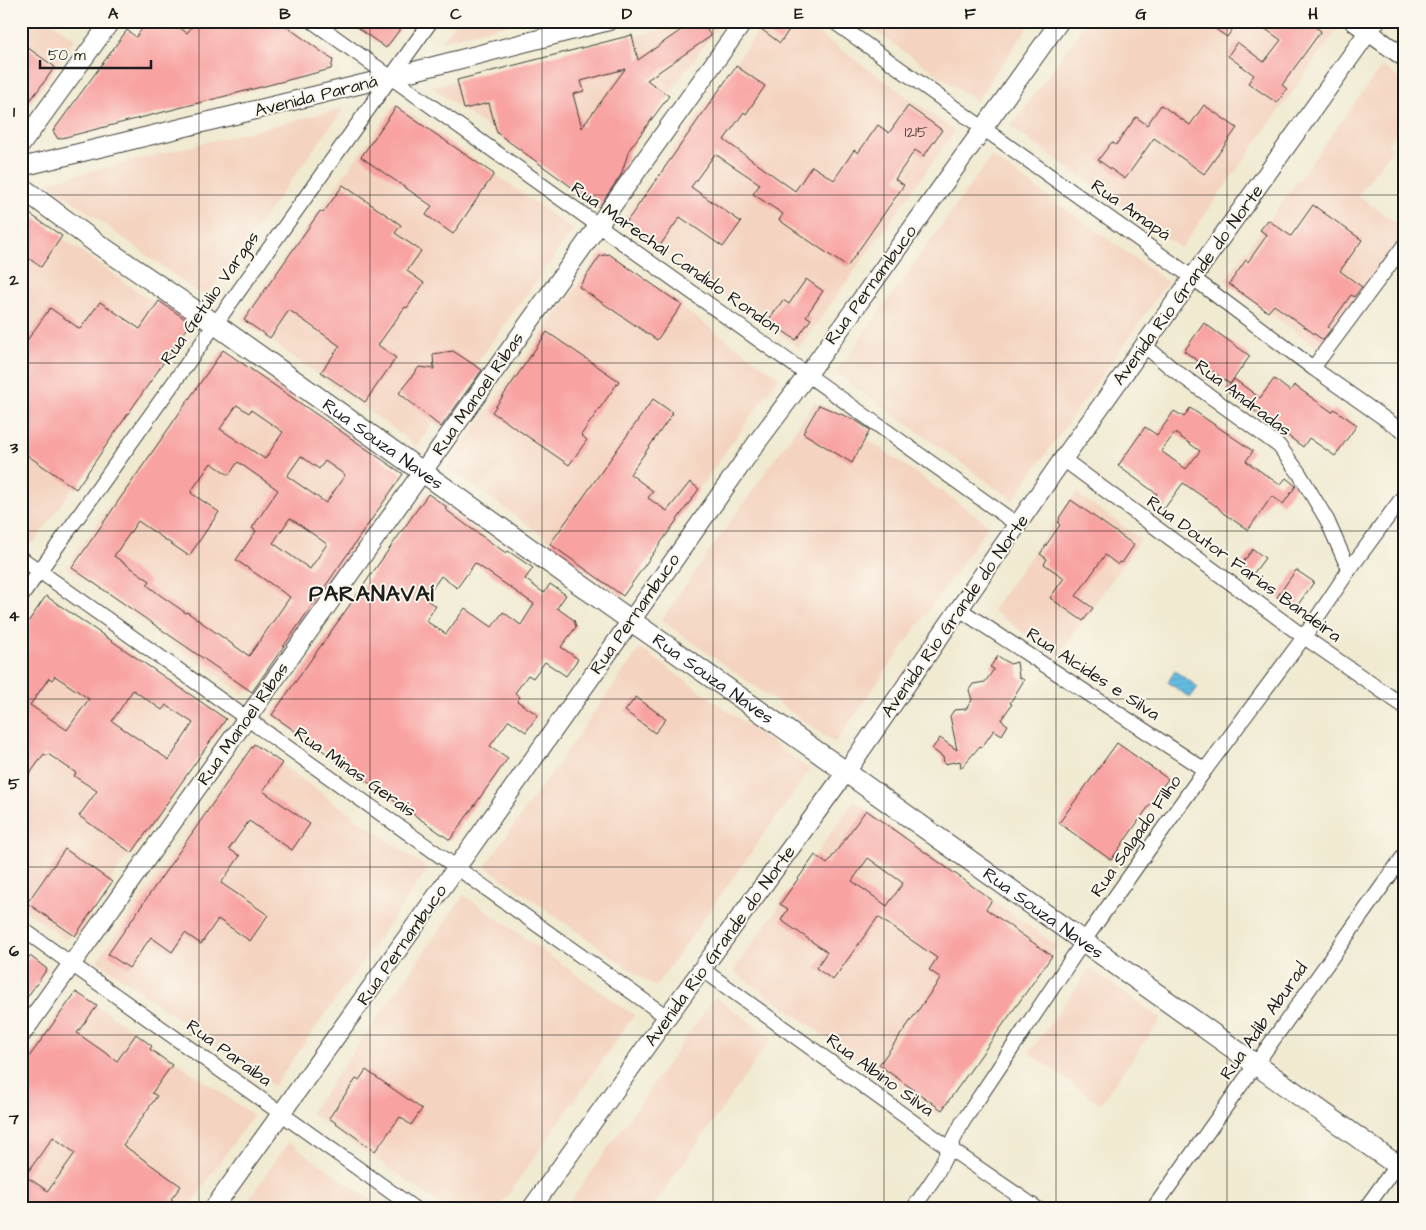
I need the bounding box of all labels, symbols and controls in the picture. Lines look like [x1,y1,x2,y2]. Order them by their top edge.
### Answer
text: A [108,3,119,25]
text: B [279,3,291,25]
text: C [450,3,462,25]
text: D [622,3,633,25]
text: E [794,3,804,25]
text: F [964,3,976,25]
text: G [1135,3,1147,25]
text: H [1308,3,1318,25]
scale bar [40,38,151,70]
text: 50 m [48,45,86,66]
street label: Avenida Paraná [252,69,380,123]
text: 1 [13,101,16,123]
house number: 1215 [904,122,928,143]
street label: Rua Amapá [1086,173,1176,247]
street label: Rua Marechal Candido Rondon [566,176,786,340]
street label: Avenida Rio Grande do Norte [1107,179,1270,390]
street label: Rua Pernambuco [819,220,923,350]
street label: Rua Getúlio Vargas [155,226,266,370]
text: 2 [8,269,19,291]
street label: Rua Manoel Ribas [426,327,530,461]
street label: Rua Andradas [1190,354,1296,442]
street label: Rua Souza Naves [318,392,449,496]
text: 3 [9,437,19,459]
street label: Rua Doutor Farias Bandeira [1141,490,1347,648]
street label: Avenida Rio Grande do Norte [875,509,1035,722]
street label: Rua Pernambuco [584,548,686,680]
district label: PARANAVAÍ [309,579,435,610]
text: 4 [9,605,20,627]
street label: Rua Alcides e Silva [1021,621,1165,727]
street label: Rua Souza Naves [647,627,779,730]
street label: Rua Manoel Ribas [191,657,295,791]
street label: Rua Minas Gerais [289,721,421,823]
street label: Rua Salgado Filho [1084,770,1188,903]
text: 5 [8,773,20,795]
street label: Avenida Rio Grande do Norte [639,840,802,1051]
street label: Rua Souza Naves [978,861,1109,965]
street label: Rua Pernambuco [351,879,453,1011]
text: 6 [9,940,19,962]
street label: Rua Adib Aburad [1214,957,1314,1085]
street label: Rua Paraiba [181,1013,277,1093]
street label: Rua Albino Silva [821,1027,939,1123]
text: 7 [8,1108,19,1130]

